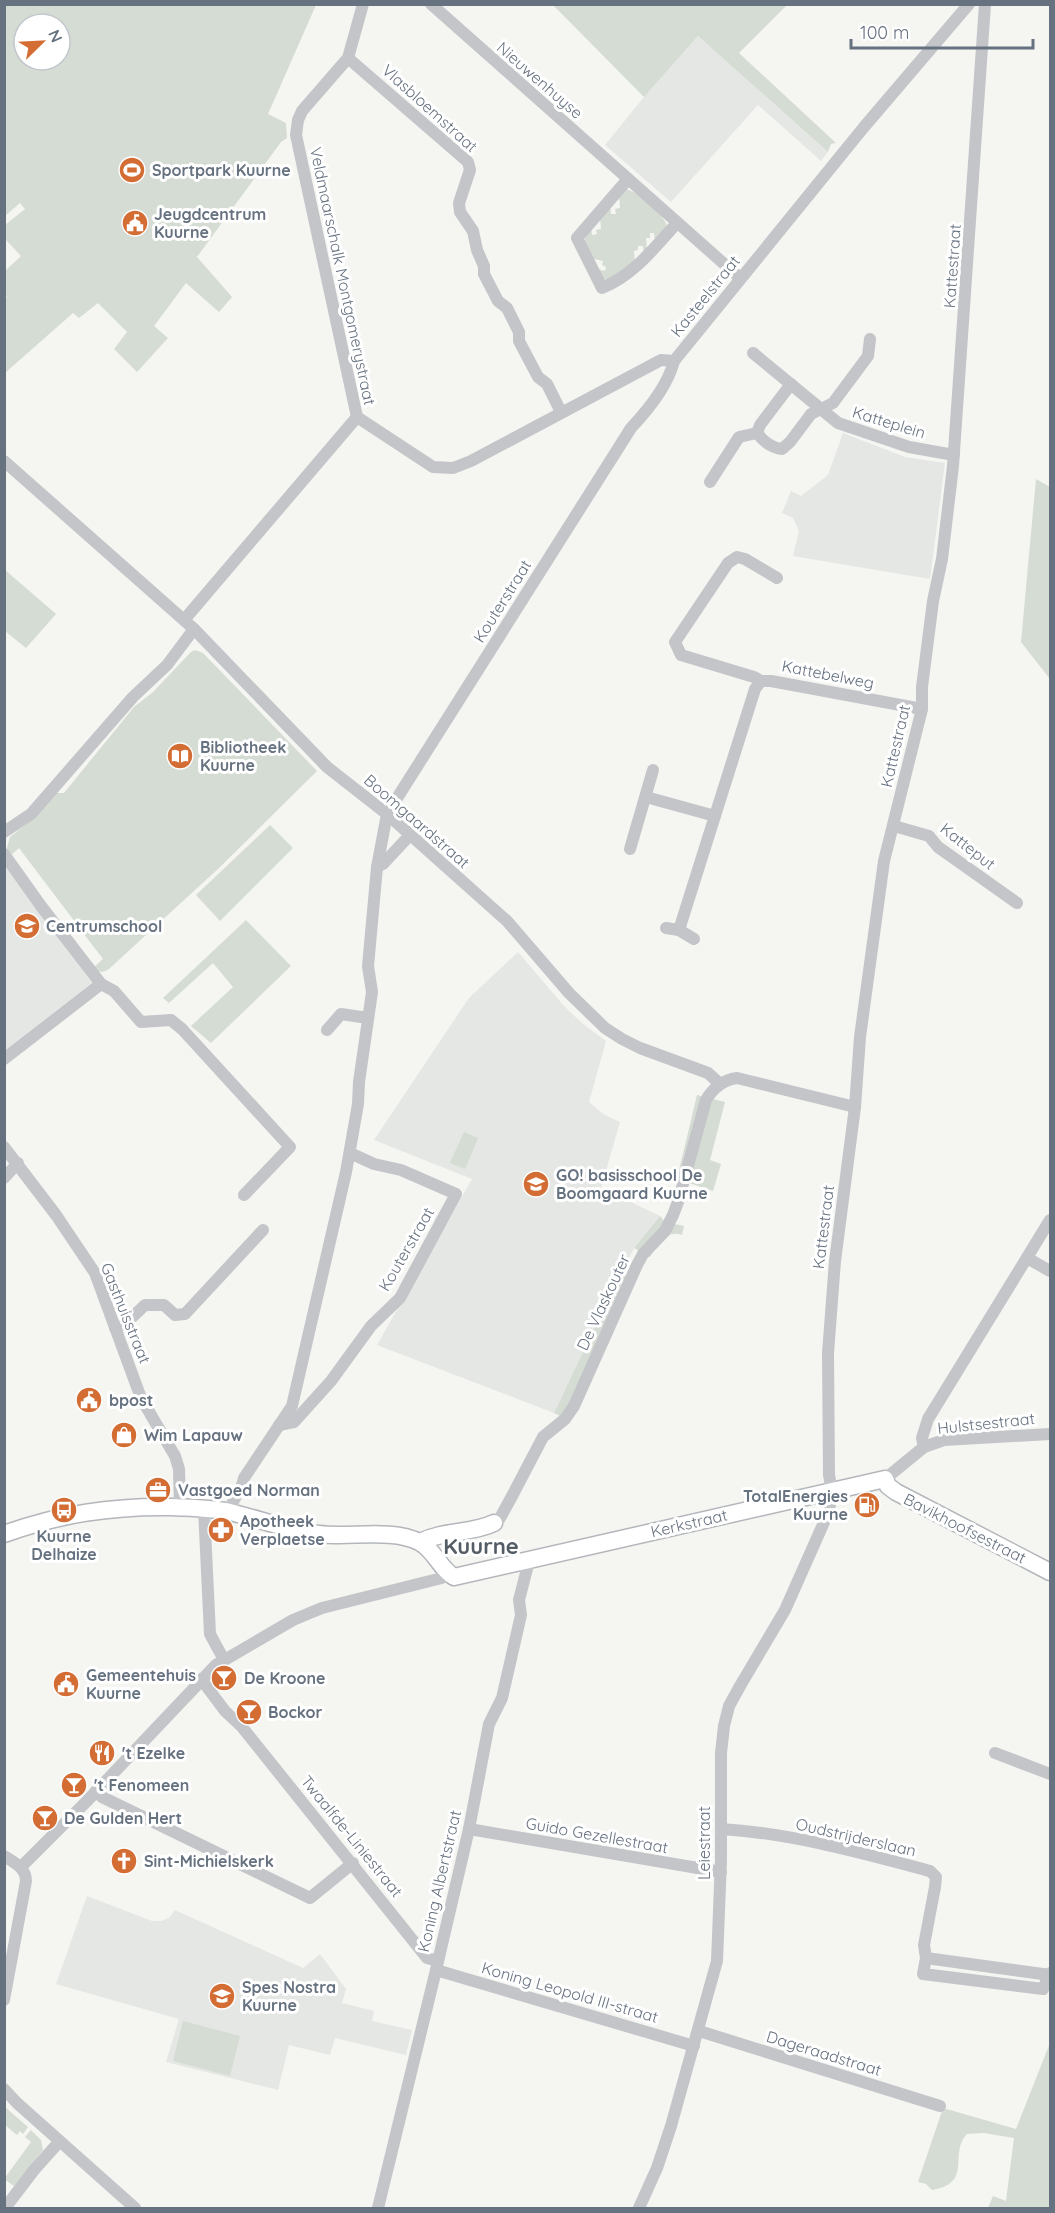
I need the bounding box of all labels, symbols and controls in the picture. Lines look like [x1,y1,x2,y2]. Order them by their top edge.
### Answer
north arrow [12,12,72,72]
scale bar [851,12,1032,50]
text: 100 m [860,21,909,44]
text: N [44,26,67,45]
street label: Nieuwenhuyse [493,37,587,123]
street label: Vlasbloemstraat [378,60,482,156]
street label: Veldmaarschalk Montgomerystraat [306,145,380,407]
sports icon: Sportpark Kuurne [117,155,147,185]
place label: Sportpark Kuurne [152,160,291,180]
place label: Jeugdcentrum Kuurne [154,204,266,242]
public building icon: Jeugdcentrum Kuurne [120,208,150,238]
street label: Kattestraat [939,223,965,309]
street label: Kasteelstraat [666,251,744,341]
street label: Katteplein [850,401,928,443]
street label: Kouterstraat [469,556,535,646]
street label: Kattebelweg [780,655,876,693]
street label: Kattestraat [876,703,914,789]
place label: Bibliotheek Kuurne [200,737,286,775]
library icon: Bibliotheek Kuurne [165,741,195,771]
street label: Boomgaardstraat [360,770,474,872]
street label: Katteput [936,818,1000,874]
school or university icon: Centrumschool [12,911,42,941]
place label: Centrumschool [46,916,162,936]
place label: GO! basisschool De Boomgaard Kuurne [556,1165,708,1203]
school or university icon: GO! basisschool De Boomgaard Kuurne [521,1169,551,1199]
street label: Kattestraat [808,1184,838,1270]
street label: Kouterstraat [374,1203,438,1295]
street label: De Vlaskouter [572,1251,634,1353]
street label: Gasthuisstraat [97,1260,155,1366]
public building icon: bpost [74,1385,104,1415]
place label: bpost [109,1390,153,1410]
street label: Hulstsestraat [936,1408,1036,1438]
shop icon: Wim Lapauw [109,1420,139,1450]
place label: Wim Lapauw [144,1425,243,1445]
office icon: Vastgoed Norman [143,1475,173,1505]
place label: Vastgoed Norman [178,1480,320,1500]
place label: TotalEnergies Kuurne [743,1486,848,1524]
street label: Bavikhoofsestraat [900,1488,1030,1568]
fuel station icon: TotalEnergies Kuurne [852,1490,882,1520]
bus stop icon: Kuurne Delhaize [49,1495,79,1525]
street label: Kerkstraat [649,1504,729,1542]
place label: Apotheek Verplaetse [240,1511,325,1549]
pharmacy icon: Apotheek Verplaetse [206,1515,236,1545]
place label: Kuurne Delhaize [31,1526,97,1564]
district label: Kuurne [443,1532,519,1560]
bar icon: De Kroone [209,1663,239,1693]
place label: Gemeentehuis Kuurne [86,1665,196,1703]
place label: De Kroone [244,1668,325,1688]
public building icon: Gemeentehuis Kuurne [51,1669,81,1699]
bar icon: Bockor [234,1697,264,1727]
place label: Bockor [268,1702,323,1722]
restaurant icon: 't Ezelke [87,1738,117,1768]
place label: 't Ezelke [122,1743,185,1763]
bar icon: 't Fenomeen [59,1770,89,1800]
street label: Twaalfde-Liniestraat [297,1771,407,1901]
place label: 't Fenomeen [94,1775,189,1795]
bar icon: De Gulden Hert [30,1803,60,1833]
street label: Leiestraat [694,1806,714,1880]
place label: De Gulden Hert [64,1808,182,1828]
street label: Koning Albertstraat [413,1808,465,1954]
street label: Guido Gezellestraat [524,1813,670,1857]
street label: Oudstrijderslaan [794,1813,918,1861]
church icon: Sint-Michielskerk [109,1846,139,1876]
place label: Sint-Michielskerk [144,1851,274,1871]
street label: Koning Leopold III-straat [479,1957,661,2027]
place label: Spes Nostra Kuurne [242,1977,336,2015]
school or university icon: Spes Nostra Kuurne [207,1981,237,2011]
street label: Dageraadstraat [764,2026,884,2080]

